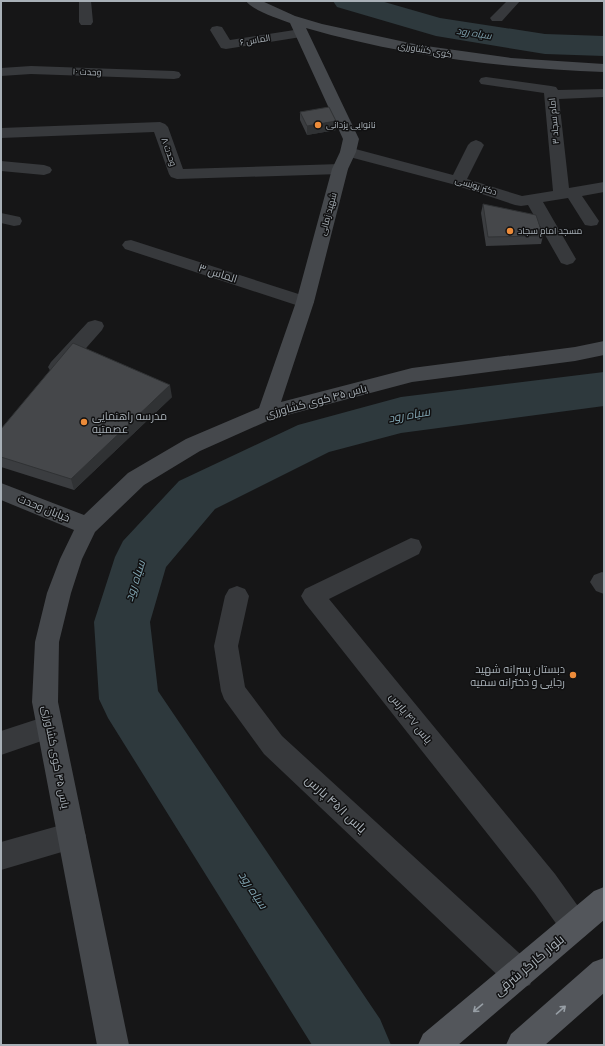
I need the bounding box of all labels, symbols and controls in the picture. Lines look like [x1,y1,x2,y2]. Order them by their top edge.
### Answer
water label: سیاه رود [456,24,493,42]
street label: الماس ۶ [239,32,271,48]
street label: کوی کشاورزی [397,39,453,61]
street label: وحدت ۱۰ [72,65,102,79]
street label: امام سجاد ۳ [546,97,562,145]
place label: نانوایی یزدانی [326,119,376,131]
marker: نانوایی یزدانی [313,120,323,130]
street label: وحدت ۸ [159,136,180,168]
street label: دکتر یونسی [454,174,498,198]
street label: شهید زمانی [317,191,339,237]
place label: مسجد امام سجاد [518,225,582,237]
marker: مسجد امام سجاد [505,226,515,236]
street label: الماس ۳ [197,260,239,286]
street label: یاس ۴۵ کوی کشاورزی [264,381,368,421]
water label: سیاه رود [387,403,432,427]
place label: مدرسه راهنمایی عصمتیه [92,409,167,436]
marker: مدرسه راهنمایی عصمتیه [79,417,89,427]
street label: خیابان وحدت [16,491,72,525]
water label: سیاه رود [121,557,149,604]
place label: دبستان پسرانه شهید رجایی و دخترانه سمیه [470,662,565,689]
marker: دبستان پسرانه شهید رجایی و دخترانه سمیه [568,670,578,680]
street label: یاس ۴۷ پارس [386,690,436,746]
street label: یاس ۴۵ کوی کشاورزی [39,704,73,810]
street label: یاس ۴۵/۱ پارس [301,771,371,838]
water label: سیاه رود [235,868,272,913]
street label: بلوار کارگر شرقی [490,930,568,1000]
one-way arrow [473,1004,483,1013]
one-way arrow [556,1006,566,1015]

